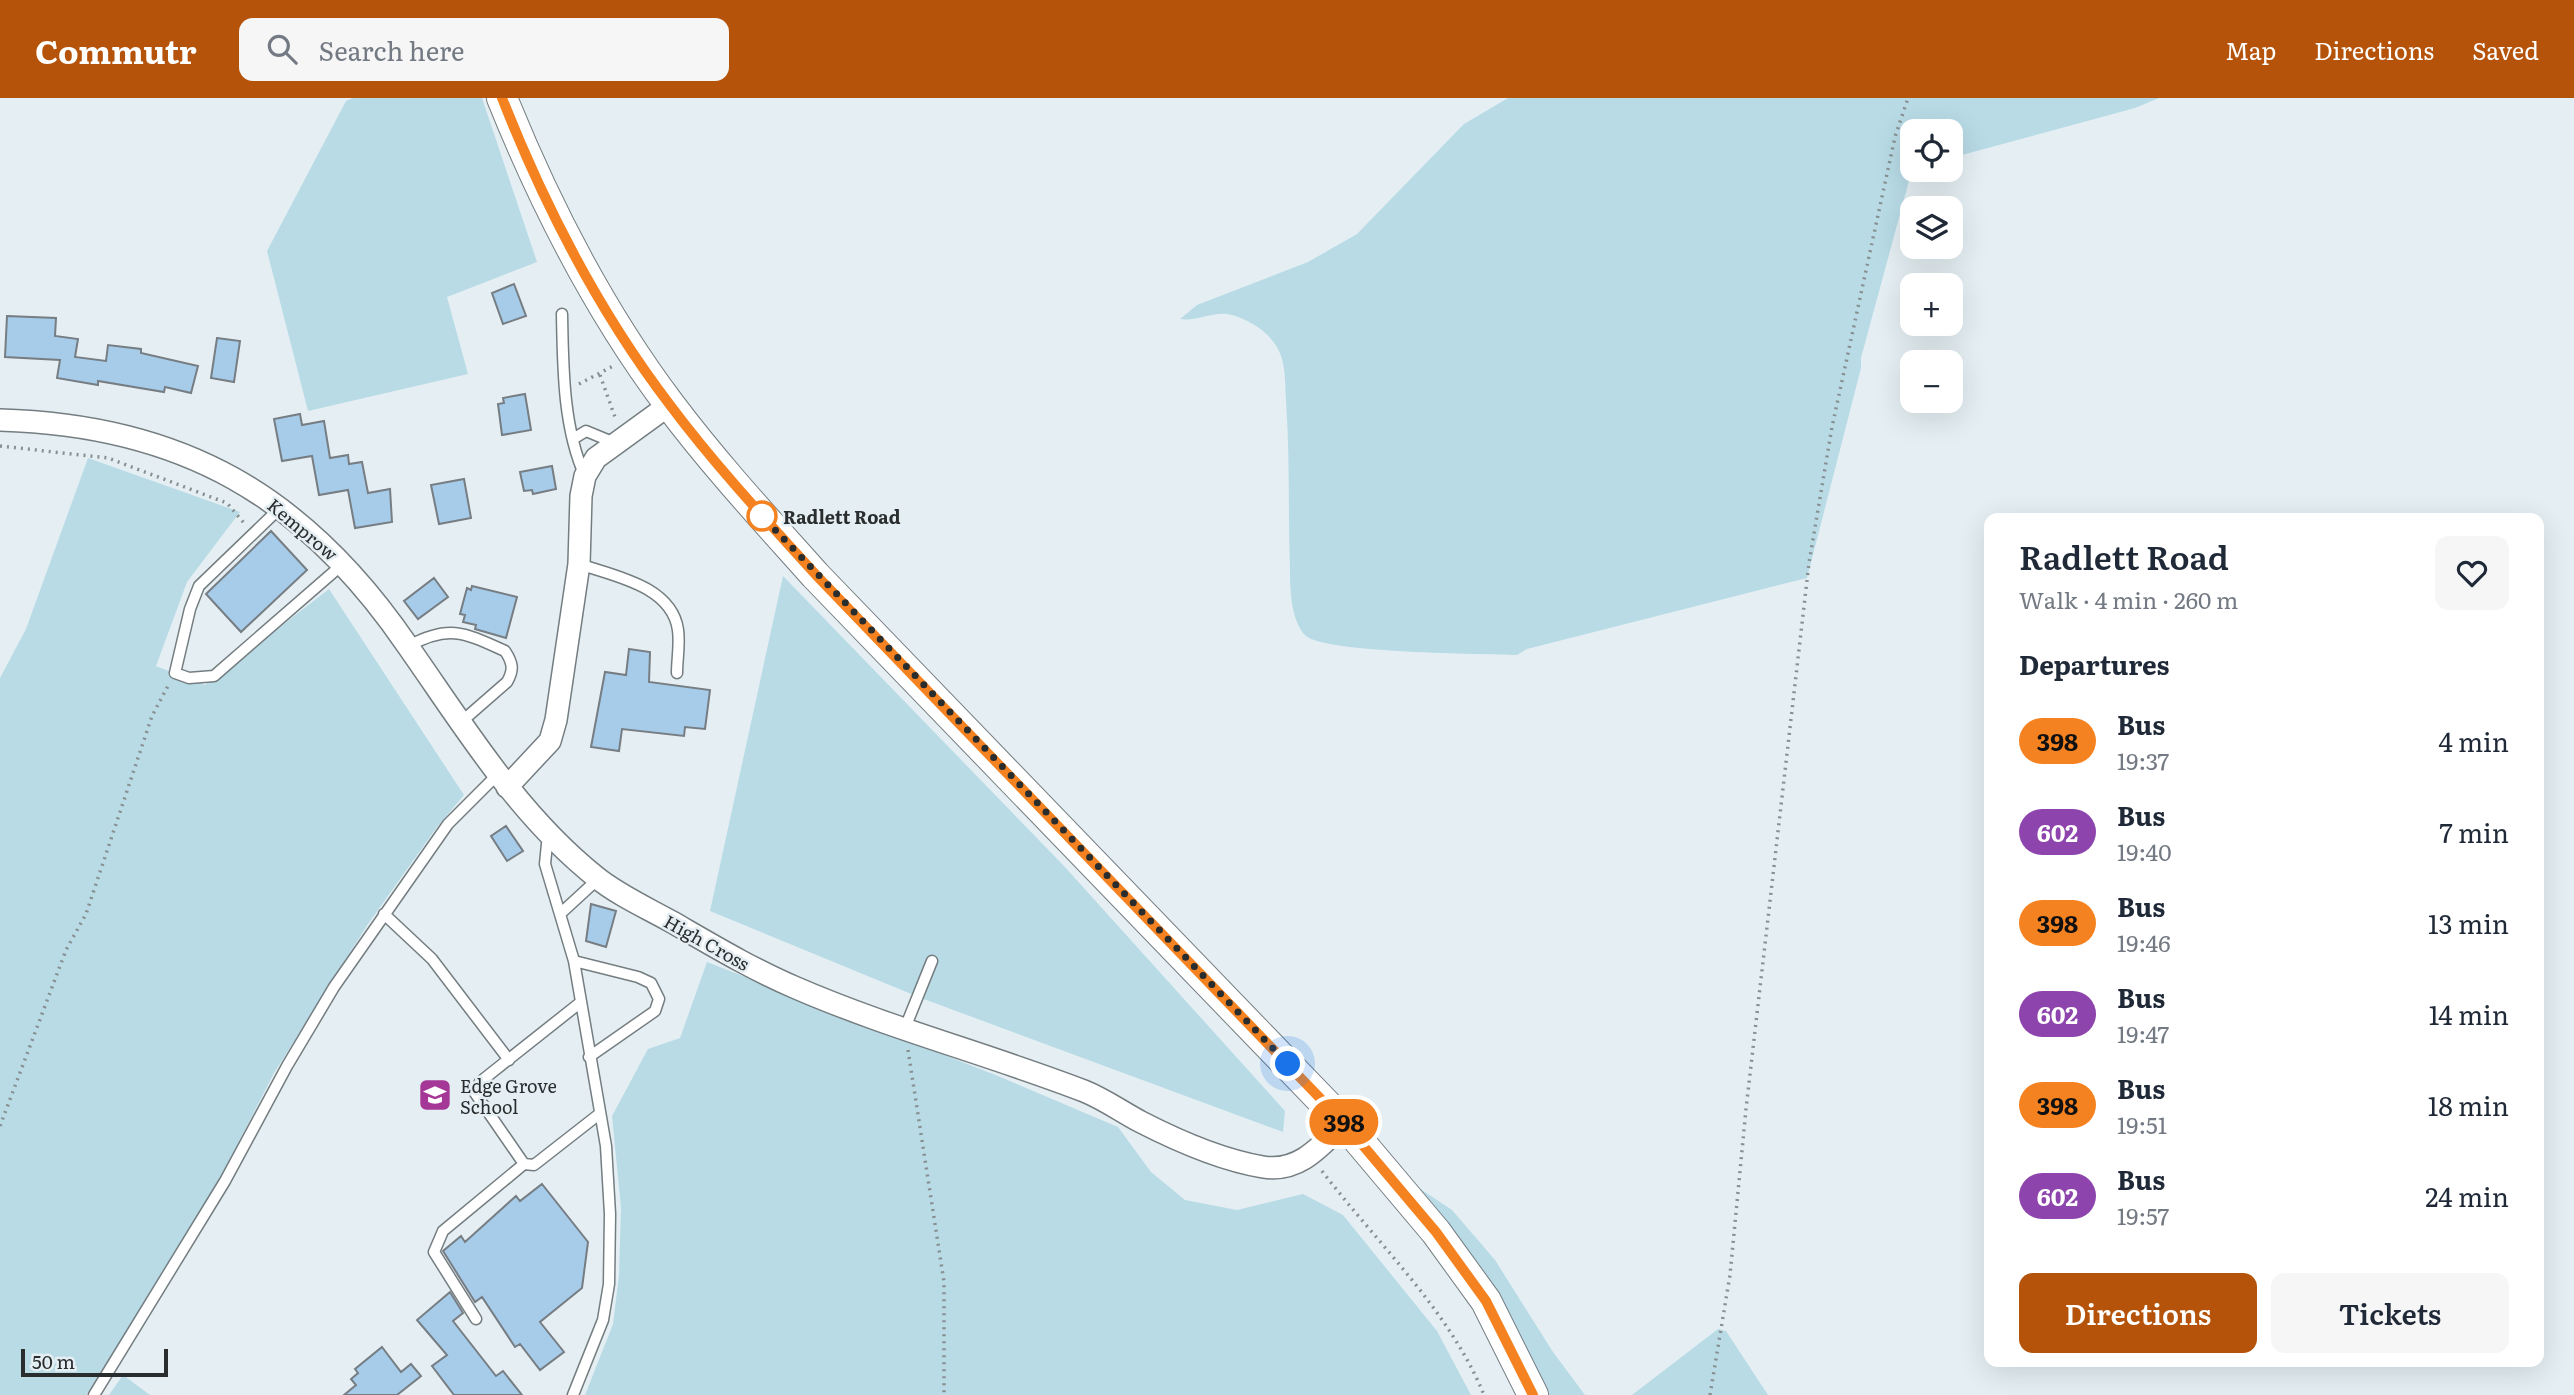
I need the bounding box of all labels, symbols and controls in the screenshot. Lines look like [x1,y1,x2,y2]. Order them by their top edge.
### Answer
search box [239,18,729,81]
text: Commutr [35,25,197,74]
icon: search [263,30,301,68]
text: Search here [319,30,464,69]
text: Map [2225,32,2276,67]
text: Directions [2314,32,2434,67]
text: Saved [2472,32,2539,67]
map controls [1900,119,1963,413]
button: locate [1900,119,1963,182]
button: layers [1900,196,1963,259]
button: + [1900,273,1963,336]
button: − [1900,350,1963,413]
street label: Kemprow [262,491,345,567]
marker: Radlett Road [747,501,777,531]
place label: Radlett Road [783,503,901,530]
text: Radlett Road [2019,531,2229,580]
button: heart [2435,536,2509,610]
text: Walk · 4 min · 260 m [2019,582,2238,616]
text: Departures [2019,644,2170,683]
text: Bus [2117,704,2165,743]
text: 4 min [2438,721,2509,760]
text: 398 [2037,723,2078,758]
text: 19:37 [2117,743,2169,777]
text: Bus [2117,795,2165,834]
text: 7 min [2440,812,2509,851]
text: 602 [2037,814,2078,849]
text: 19:40 [2117,834,2172,868]
text: Bus [2117,886,2165,925]
text: 13 min [2428,903,2509,942]
text: 398 [2037,905,2078,940]
street label: High Cross [659,907,755,977]
text: 19:46 [2117,925,2171,959]
text: Bus [2117,977,2165,1016]
text: 14 min [2429,994,2509,1033]
text: 602 [2037,996,2078,1031]
text: 19:47 [2117,1016,2169,1050]
your location [1270,1046,1305,1081]
text: Bus [2117,1068,2165,1107]
place label: Edge Grove School [460,1072,557,1120]
school or university icon: Edge Grove School [416,1076,454,1114]
text: 18 min [2428,1085,2509,1124]
text: 398 [2037,1087,2078,1122]
line badge: 398 [1304,1099,1384,1145]
text: 398 [1323,1104,1365,1139]
text: 19:51 [2117,1107,2167,1141]
text: Bus [2117,1159,2165,1198]
text: 24 min [2425,1176,2509,1215]
text: 602 [2037,1178,2078,1213]
text: 19:57 [2117,1198,2169,1232]
button: Directions [2019,1273,2257,1353]
button: Tickets [2271,1273,2509,1353]
scale bar [21,1346,168,1378]
text: 50 m [32,1347,75,1375]

